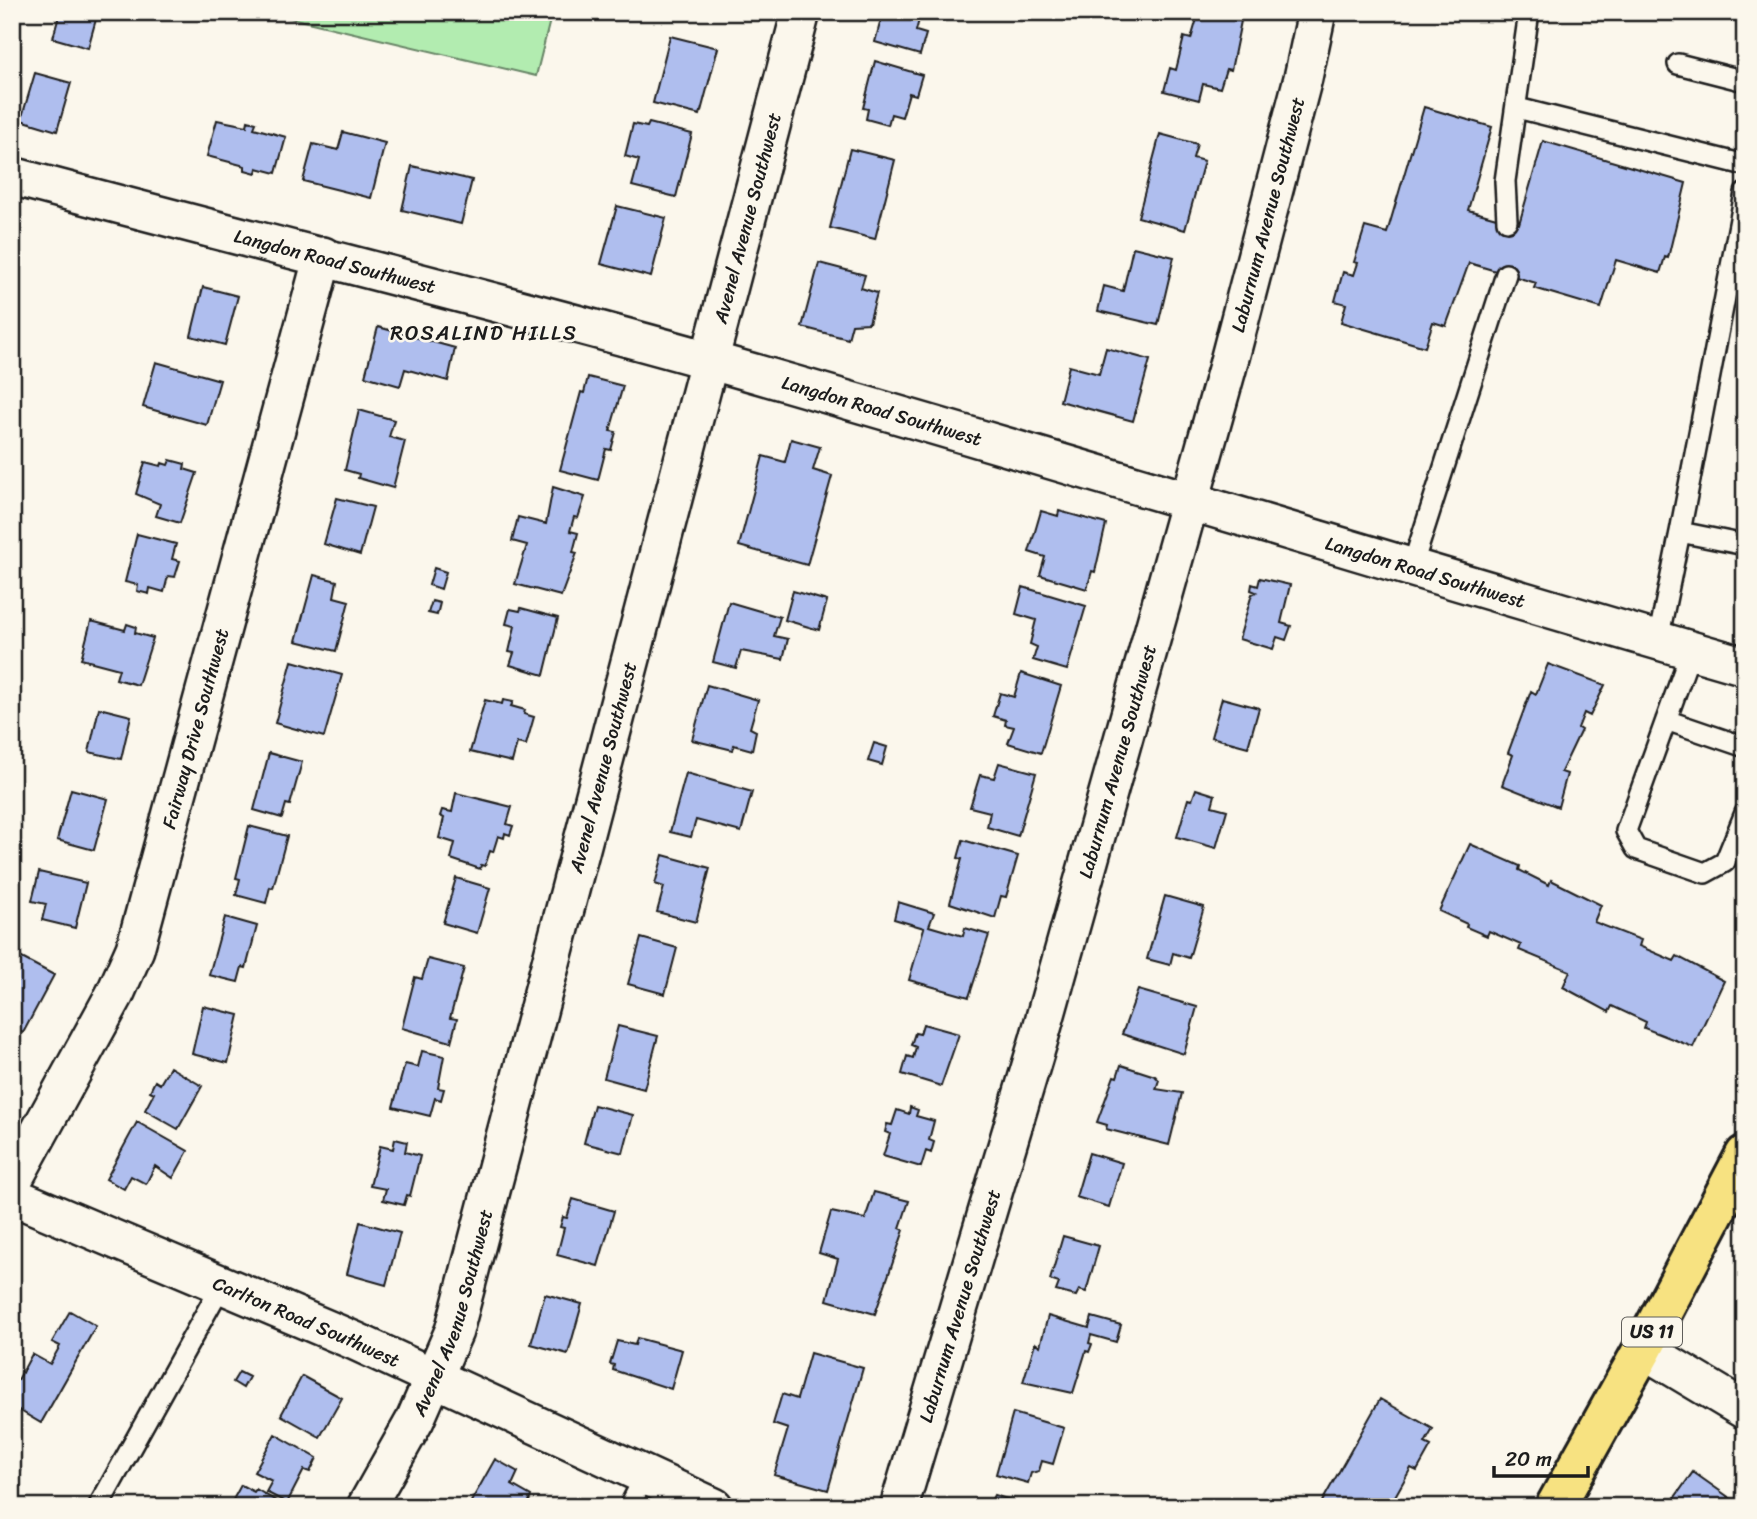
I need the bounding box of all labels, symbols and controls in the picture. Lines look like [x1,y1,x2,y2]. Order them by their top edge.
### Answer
street label: Laburnum Avenue Southwest [1221,93,1314,336]
street label: Avenel Avenue Southwest [704,109,791,328]
street label: Langdon Road Southwest [231,219,439,303]
district label: ROSALIND HILLS [390,314,578,352]
street label: Langdon Road Southwest [778,366,986,455]
street label: Langdon Road Southwest [1321,527,1529,618]
street label: Fairway Drive Southwest [152,625,238,833]
street label: Laburnum Avenue Southwest [1069,640,1166,882]
street label: Avenel Avenue Southwest [559,658,646,877]
street label: Laburnum Avenue Southwest [909,1185,1010,1427]
street label: Avenel Avenue Southwest [402,1206,502,1423]
street label: Carlton Road Southwest [208,1267,405,1377]
road number: US 11 [1622,1317,1682,1346]
scale bar [1494,1435,1589,1479]
text: 20 m [1505,1440,1552,1478]

